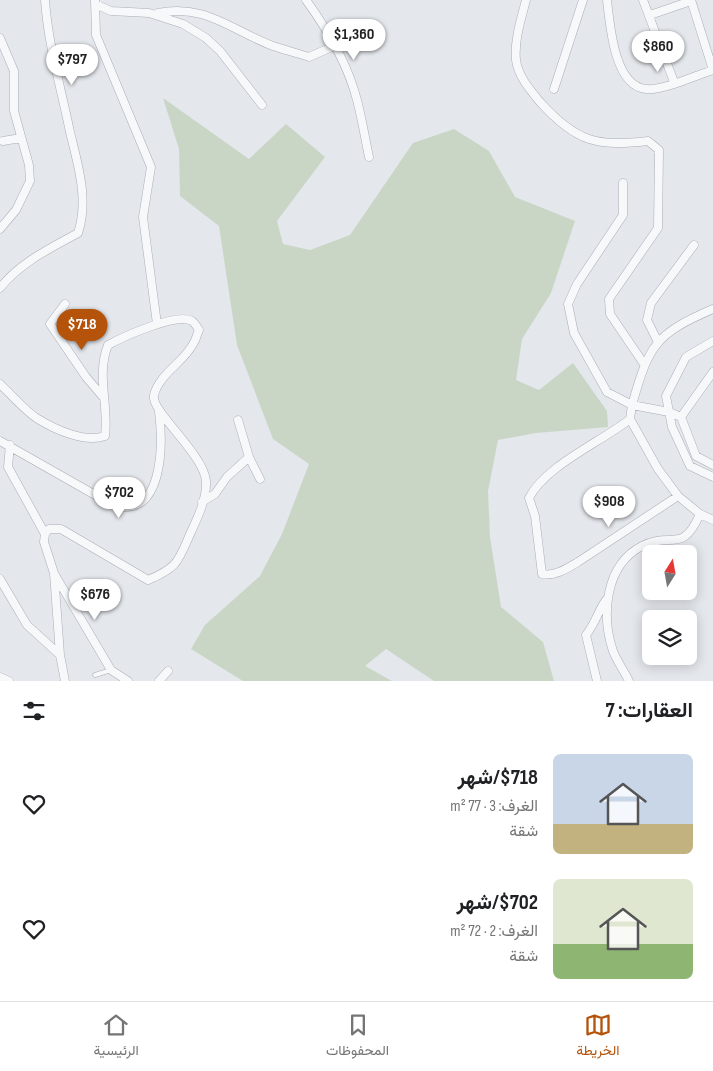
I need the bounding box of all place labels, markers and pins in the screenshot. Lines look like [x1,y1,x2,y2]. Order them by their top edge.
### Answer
pin: $1,360 [313,18,395,61]
pin: $860 [628,30,688,73]
pin: $797 [42,44,102,86]
pin: $718 [52,308,112,351]
pin: $702 [89,476,149,519]
pin: $908 [579,486,639,528]
pin: $676 [65,578,125,621]

